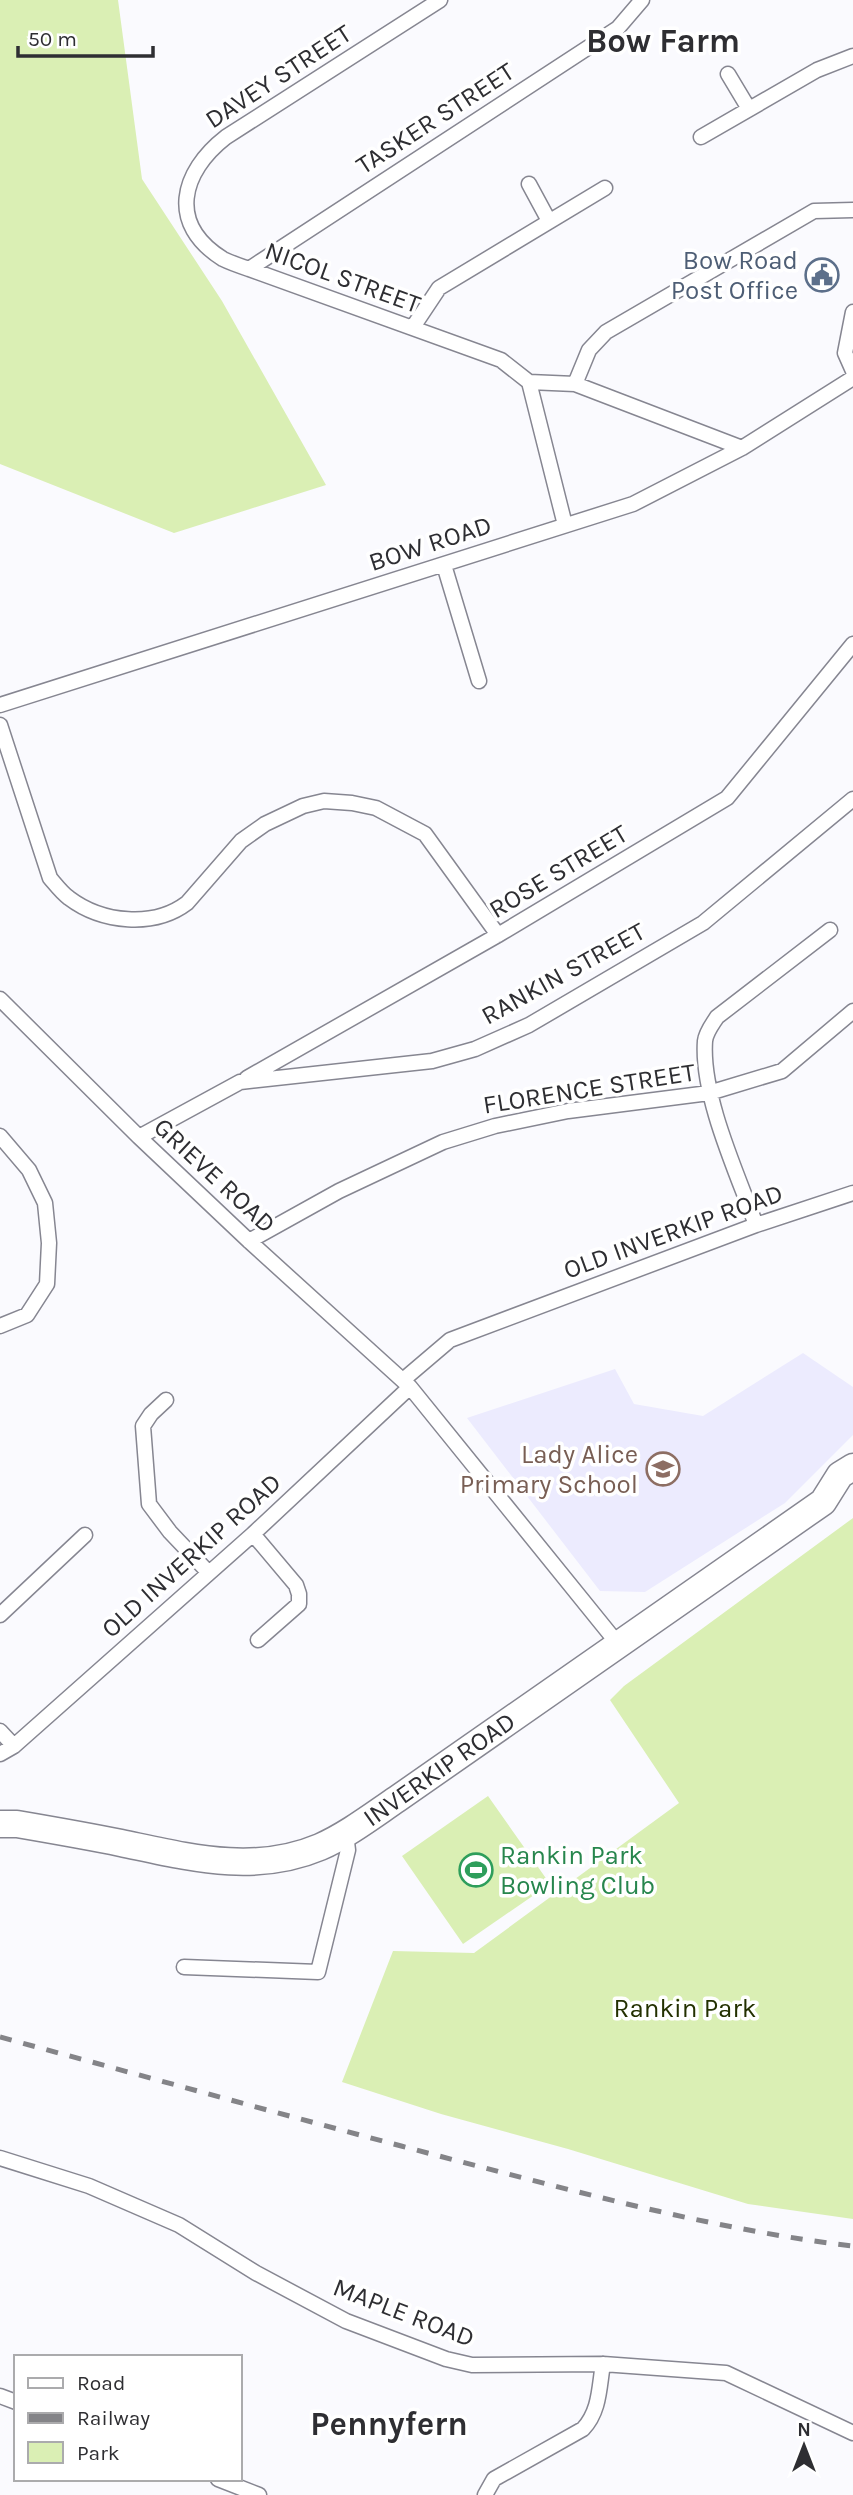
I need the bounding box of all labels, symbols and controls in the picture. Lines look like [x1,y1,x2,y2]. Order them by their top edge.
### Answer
scale bar [18,14,152,58]
street label: DAVEY STREET [199,18,357,135]
district label: Bow Farm [586,22,740,60]
text: 50 m [28,27,77,51]
street label: TASKER STREET [351,56,520,181]
street label: NICOL STREET [261,235,425,320]
place label: Bow Road Post Office [671,245,798,306]
public building icon: Bow Road Post Office [803,256,841,294]
street label: BOW ROAD [365,509,495,578]
street label: ROSE STREET [483,818,633,925]
street label: RANKIN STREET [476,916,651,1031]
street label: FLORENCE STREET [481,1056,697,1121]
street label: GRIEVE ROAD [147,1111,282,1239]
street label: OLD INVERKIP ROAD [559,1177,787,1286]
place label: Lady Alice Primary School [460,1439,638,1500]
school or university icon: Lady Alice Primary School [644,1450,682,1488]
street label: OLD INVERKIP ROAD [95,1467,288,1644]
street label: INVERKIP ROAD [357,1705,521,1833]
place label: Rankin Park Bowling Club [500,1840,655,1901]
sports icon: Rankin Park Bowling Club [457,1851,495,1889]
park label: Rankin Park [614,1993,756,2024]
street label: MAPLE ROAD [329,2271,479,2354]
legend [14,2355,242,2481]
text: Road [77,2371,125,2395]
district label: Pennyfern [310,2405,468,2443]
text: Railway [77,2406,150,2430]
north arrow [769,2411,839,2481]
text: N [797,2419,811,2441]
text: Park [77,2441,120,2465]

